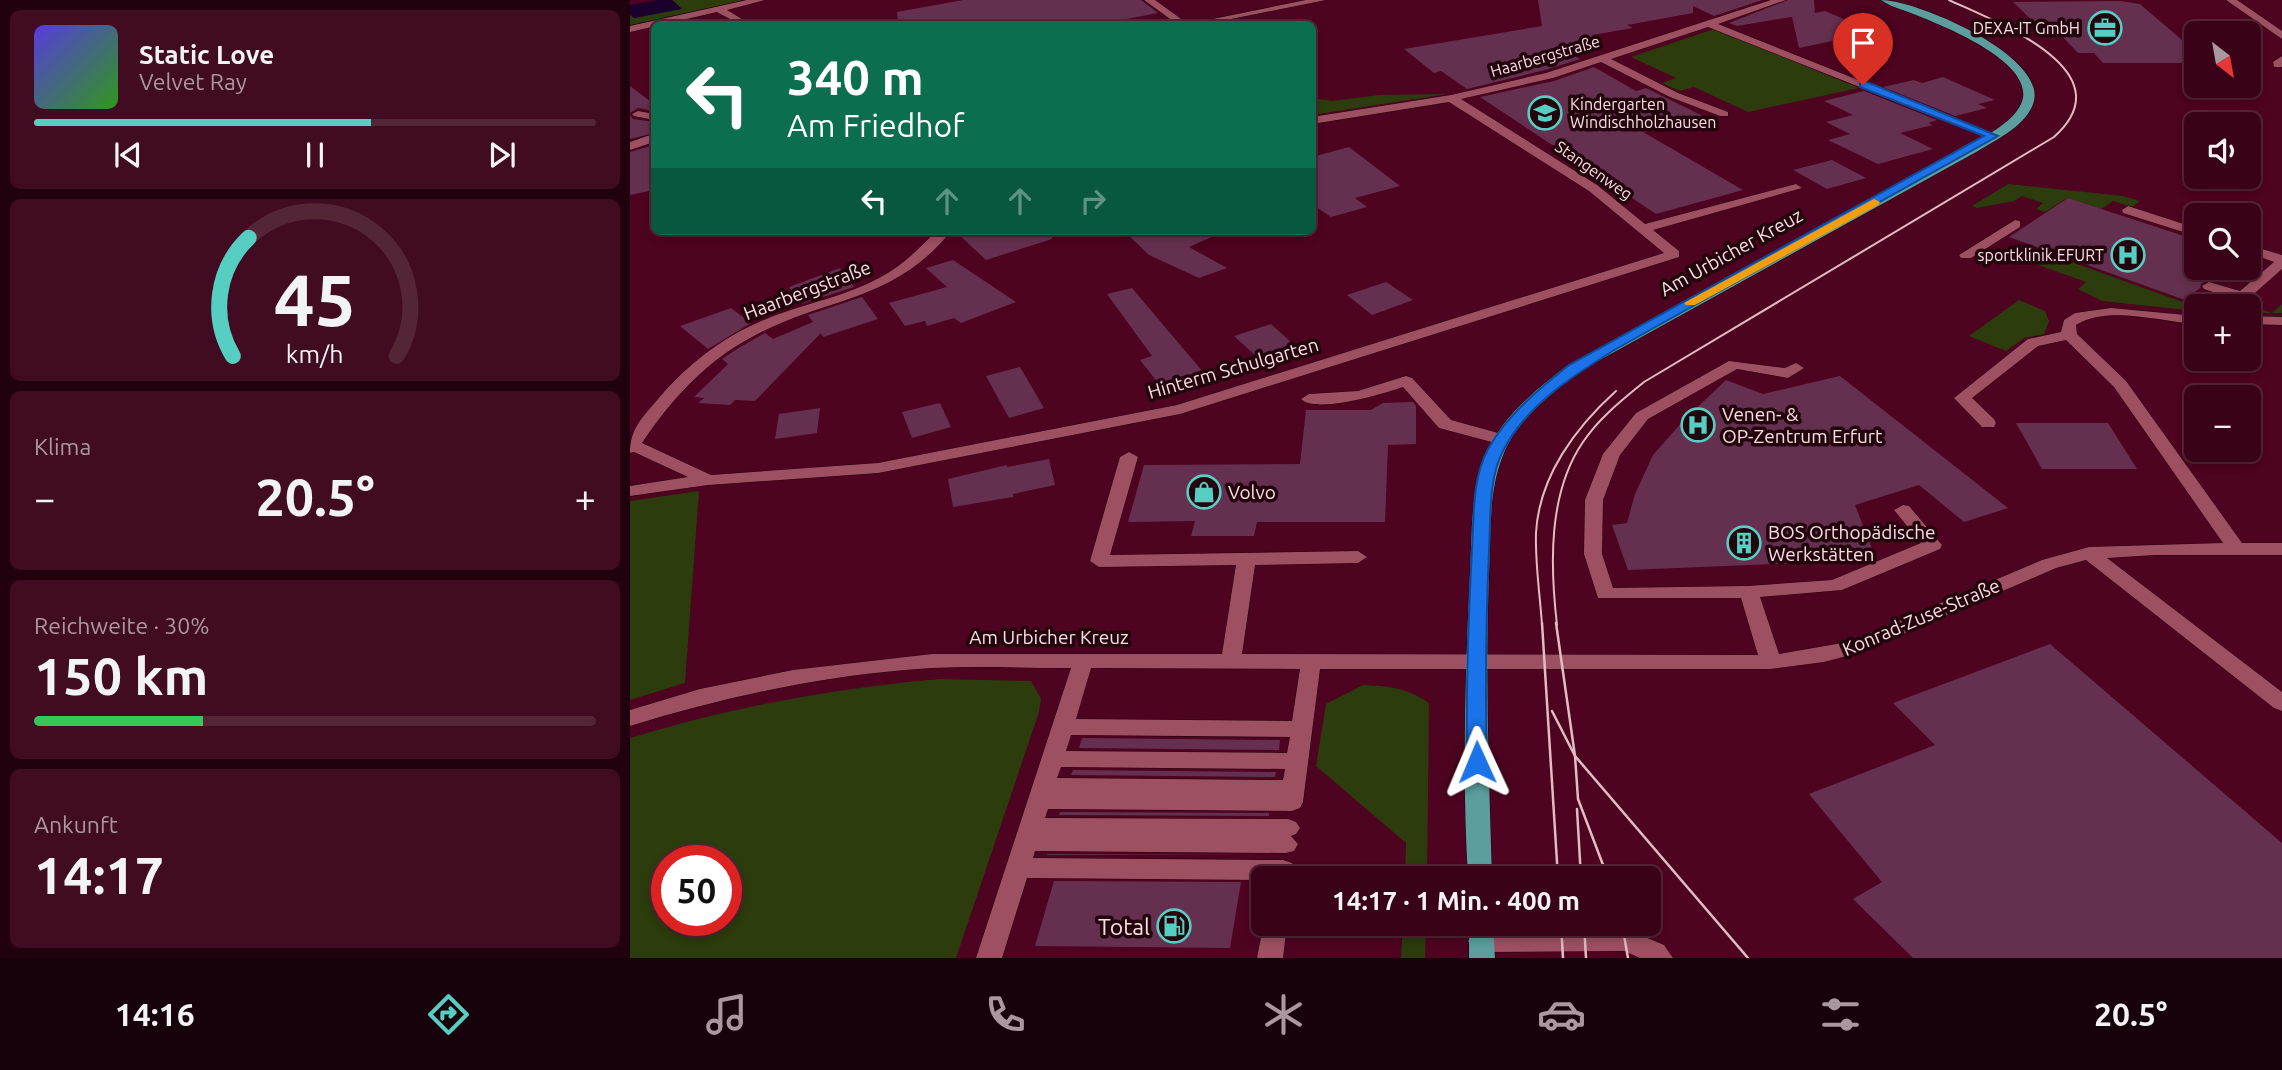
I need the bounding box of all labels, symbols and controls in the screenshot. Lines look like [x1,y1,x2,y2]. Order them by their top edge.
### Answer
office icon: DEXA-IT GmbH [2086,9,2124,47]
pin [1833,13,1893,85]
place label: DEXA-IT GmbH [1973,19,2080,37]
north arrow [2184,21,2261,98]
map controls [2184,21,2261,462]
icon: arrive [1844,24,1882,62]
street label: Haarbergstraße [1488,32,1602,80]
text: Static Love [139,40,274,69]
icon: left [672,49,763,140]
text: 340 m [787,49,924,104]
text: Velvet Ray [139,69,247,94]
school or university icon: Kindergarten Windischholzhausen [1526,94,1564,132]
place label: Kindergarten Windischholzhausen [1570,95,1716,131]
text: Am Friedhof [787,107,965,143]
button: sound [2184,112,2261,189]
icon: previous [109,136,147,174]
icon: pause [296,136,334,174]
icon: next [483,136,521,174]
street label: Stangenweg [1552,137,1636,203]
icon: left [855,182,893,220]
icon: ahead [928,182,966,220]
icon: ahead [1001,182,1039,220]
icon: right [1074,182,1112,220]
button: search [2184,203,2261,280]
street label: Am Urbicher Kreuz [1656,204,1806,300]
hospital icon: sportklinik.EFURT [2109,236,2147,274]
place label: sportklinik.EFURT [1978,246,2104,264]
street label: Haarbergstraße [740,256,874,324]
text: 45 [274,258,356,340]
button: + [2184,294,2261,371]
street label: Hinterm Schulgarten [1145,333,1321,403]
text: km/h [286,340,344,368]
button: − [2184,385,2261,462]
place label: Venen- & OP-Zentrum Erfurt [1722,403,1883,447]
hospital icon: Venen- & OP-Zentrum Erfurt [1679,406,1717,444]
text: Klima [34,434,91,459]
text: 20.5° [255,468,375,526]
shop icon: Volvo [1185,473,1223,511]
text: − [34,477,55,519]
text: + [575,477,596,519]
place label: Volvo [1228,481,1276,503]
place label: BOS Orthopädische Werkstätten [1768,521,1936,565]
building icon: BOS Orthopädische Werkstätten [1725,524,1763,562]
street label: Konrad-Zuse-Straße [1839,574,2003,660]
text: Reichweite · 30% [34,613,210,638]
street label: Am Urbicher Kreuz [969,626,1129,648]
text: 150 km [34,647,208,705]
position arrow [1440,725,1514,799]
text: Ankunft [34,812,118,837]
speed limit sign: 50 [651,845,742,936]
text: 14:17 [34,846,164,904]
text: 14:17 · 1 Min. · 400 m [1332,886,1580,915]
fuel station icon: Total [1155,907,1193,945]
place label: Total [1098,914,1150,939]
icon: directions [424,990,473,1039]
icon: music [702,990,751,1039]
icon: phone [981,990,1030,1039]
icon: climate [1259,990,1308,1039]
icon: car [1537,990,1586,1039]
icon: filters [1816,990,1865,1039]
text: 14:16 [115,996,195,1032]
text: 20.5° [2094,996,2167,1032]

